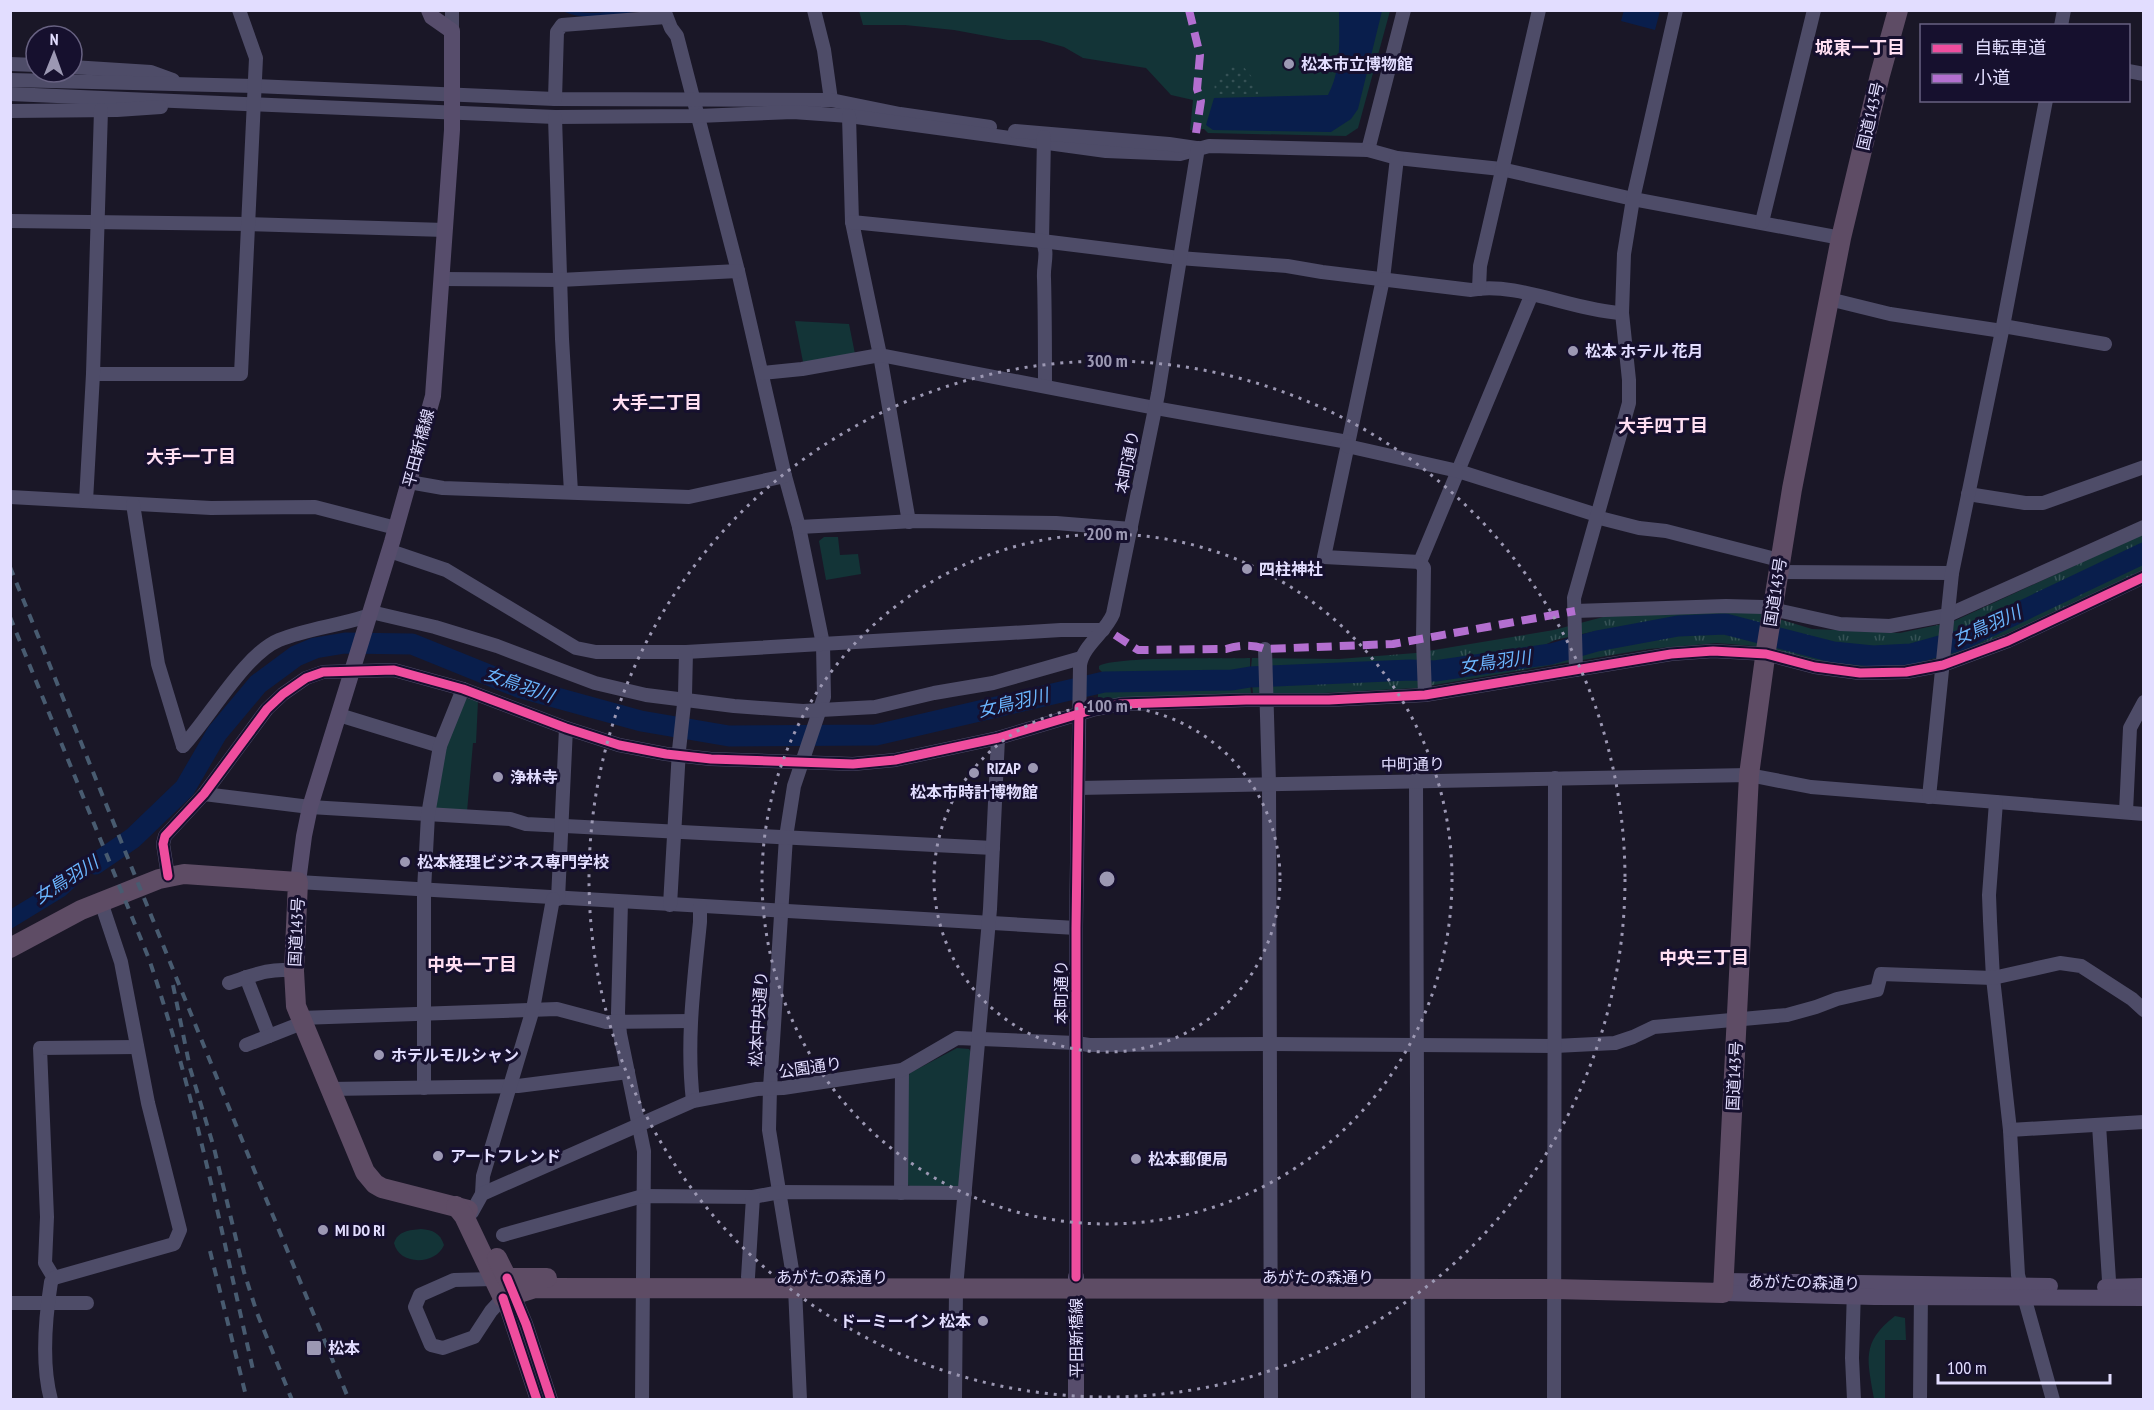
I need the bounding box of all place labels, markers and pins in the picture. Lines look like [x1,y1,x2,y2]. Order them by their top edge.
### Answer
place label: 松本市立博物館 [1301,54,1413,74]
marker: 松本市立博物館 [1282,57,1296,71]
place label: 松本 ホテル 花月 [1585,341,1704,361]
marker: 松本 ホテル 花月 [1566,344,1580,358]
place label: 四柱神社 [1259,559,1323,579]
marker: 四柱神社 [1240,562,1254,576]
place label: RIZAP [987,758,1021,778]
marker: RIZAP [1026,761,1040,775]
marker: 松本市時計博物館 [967,766,981,780]
place label: 浄林寺 [510,767,558,787]
marker: 浄林寺 [491,770,505,784]
place label: 松本市時計博物館 [910,782,1038,802]
place label: 松本経理ビジネス専門学校 [417,852,609,872]
marker: 松本経理ビジネス専門学校 [398,855,412,869]
centre of rings [1097,869,1117,889]
place label: ホテルモルシャン [391,1045,519,1065]
marker: ホテルモルシャン [372,1048,386,1062]
place label: アートフレンド [450,1146,561,1166]
marker: アートフレンド [431,1149,445,1163]
place label: 松本郵便局 [1148,1149,1228,1169]
marker: 松本郵便局 [1129,1152,1143,1166]
place label: MI DO RI [335,1220,385,1240]
marker: MI DO RI [316,1223,330,1237]
place label: ドーミーイン 松本 [840,1311,971,1331]
marker: ドーミーイン 松本 [976,1314,990,1328]
place label: 松本 [328,1338,360,1358]
marker: 松本 [305,1339,323,1357]

